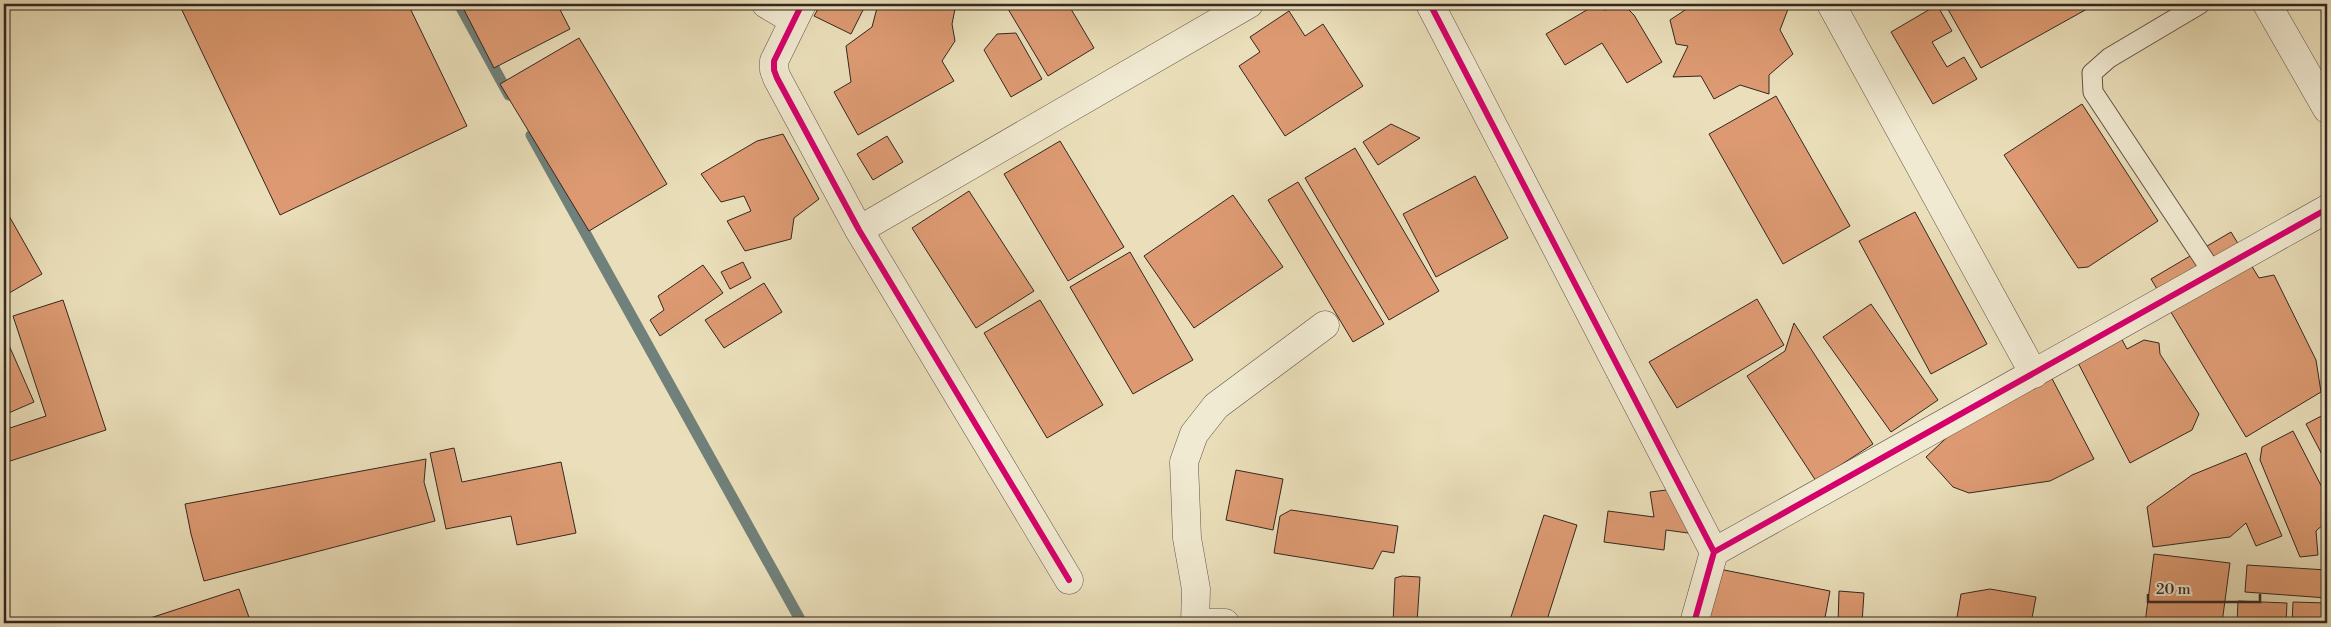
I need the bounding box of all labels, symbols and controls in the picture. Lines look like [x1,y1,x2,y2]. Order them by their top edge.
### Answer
scale bar [2148,572,2261,604]
text: 20 m [2156,580,2191,599]

